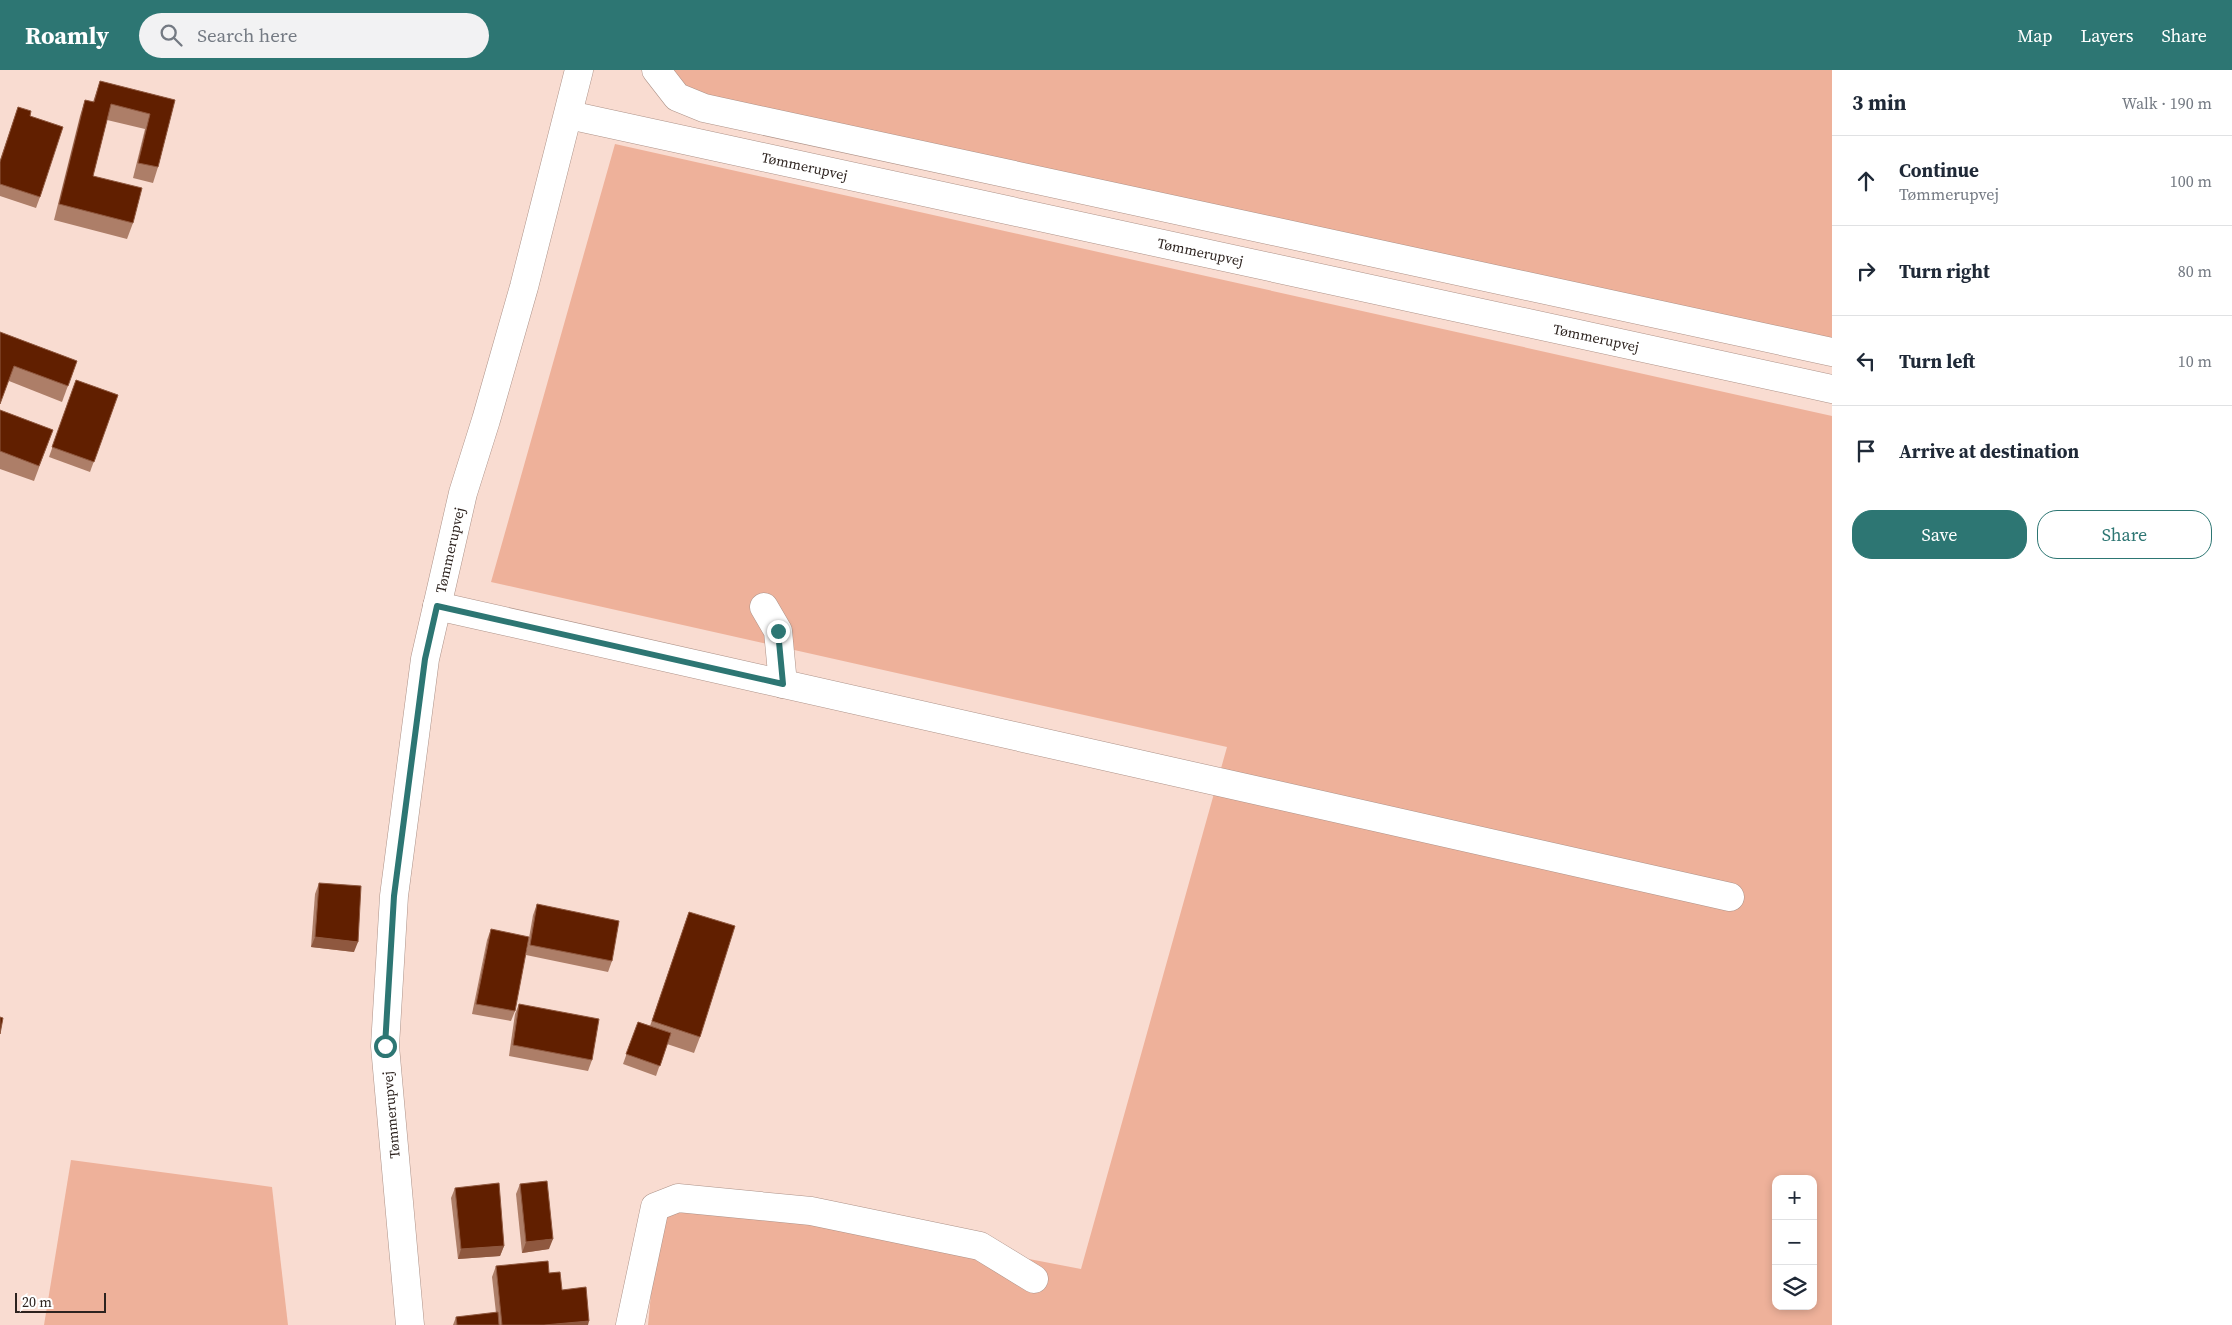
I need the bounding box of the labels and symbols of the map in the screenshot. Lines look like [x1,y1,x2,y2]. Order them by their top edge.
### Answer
street label: Tømmerupvej [760,147,850,185]
street label: Tømmerupvej [1155,233,1245,271]
street label: Tømmerupvej [1551,319,1641,357]
street label: Tømmerupvej [430,505,469,595]
route end [767,620,790,643]
route start [374,1035,397,1058]
street label: Tømmerupvej [377,1070,405,1159]
scale bar [15,1290,106,1313]

